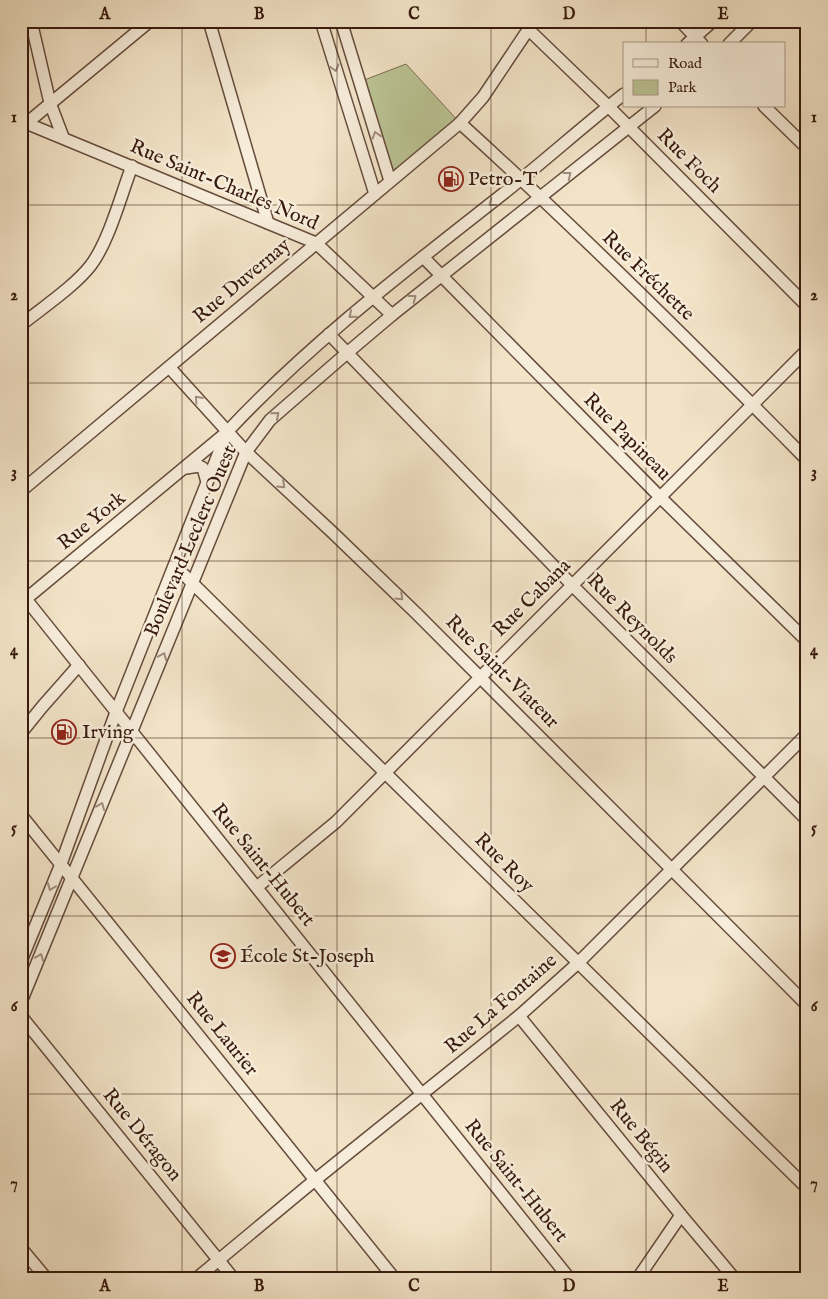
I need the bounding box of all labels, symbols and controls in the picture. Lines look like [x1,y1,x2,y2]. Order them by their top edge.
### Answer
text: A [99,5,112,25]
text: B [254,5,265,25]
text: C [408,5,420,25]
text: D [563,5,576,25]
text: E [717,5,729,25]
legend [623,42,786,108]
text: Road [668,54,703,73]
one-way arrow [330,63,340,71]
text: Park [668,78,698,97]
text: 1 [11,108,17,128]
text: 1 [811,108,817,128]
street label: Rue Foch [651,123,727,199]
one-way arrow [371,131,381,139]
street label: Rue Saint-Charles Nord [126,134,322,236]
fuel station icon: Petro-T [438,166,464,192]
place label: Petro-T [468,167,538,192]
one-way arrow [562,172,572,181]
one-way arrow [489,197,498,205]
street label: Rue Fréchette [596,226,700,326]
street label: Rue Duvernay [188,233,296,329]
text: 2 [10,286,18,306]
text: 2 [810,286,818,306]
one-way arrow [408,295,417,304]
one-way arrow [348,309,357,318]
street label: Rue Papineau [578,388,676,486]
one-way arrow [195,396,204,405]
one-way arrow [271,411,280,420]
street label: Boulevard Leclerc Ouest [139,441,243,641]
text: 3 [11,463,17,483]
text: 3 [811,463,817,483]
one-way arrow [276,479,285,488]
street label: Rue York [53,486,131,556]
street label: Rue Cabana [488,553,577,642]
street label: Rue Reynolds [582,569,682,669]
one-way arrow [394,591,403,600]
street label: Rue Saint-Viateur [440,610,565,735]
text: 4 [10,641,19,661]
text: 4 [810,641,819,661]
one-way arrow [157,652,167,661]
fuel station icon: Irving [51,719,77,745]
place label: Irving [82,720,135,745]
street label: Rue Saint-Hubert [206,798,320,932]
one-way arrow [94,802,105,811]
text: 5 [11,819,17,839]
text: 5 [811,819,817,839]
street label: Rue Roy [469,828,539,898]
one-way arrow [47,882,58,891]
school or university icon: École St-Joseph [210,943,236,969]
place label: École St-Joseph [240,944,375,969]
street label: Rue La Fontaine [440,948,562,1060]
one-way arrow [33,953,44,962]
street label: Rue Laurier [180,987,264,1082]
text: 6 [11,997,19,1017]
text: 6 [811,997,819,1017]
street label: Rue Déragon [97,1083,187,1187]
street label: Rue Bégin [603,1094,679,1178]
street label: Rue Saint-Hubert [459,1114,573,1248]
text: 7 [10,1174,18,1194]
text: 7 [810,1174,818,1194]
text: A [99,1277,112,1297]
text: B [254,1277,265,1297]
text: C [408,1277,420,1297]
text: D [563,1277,576,1297]
text: E [717,1277,729,1297]

